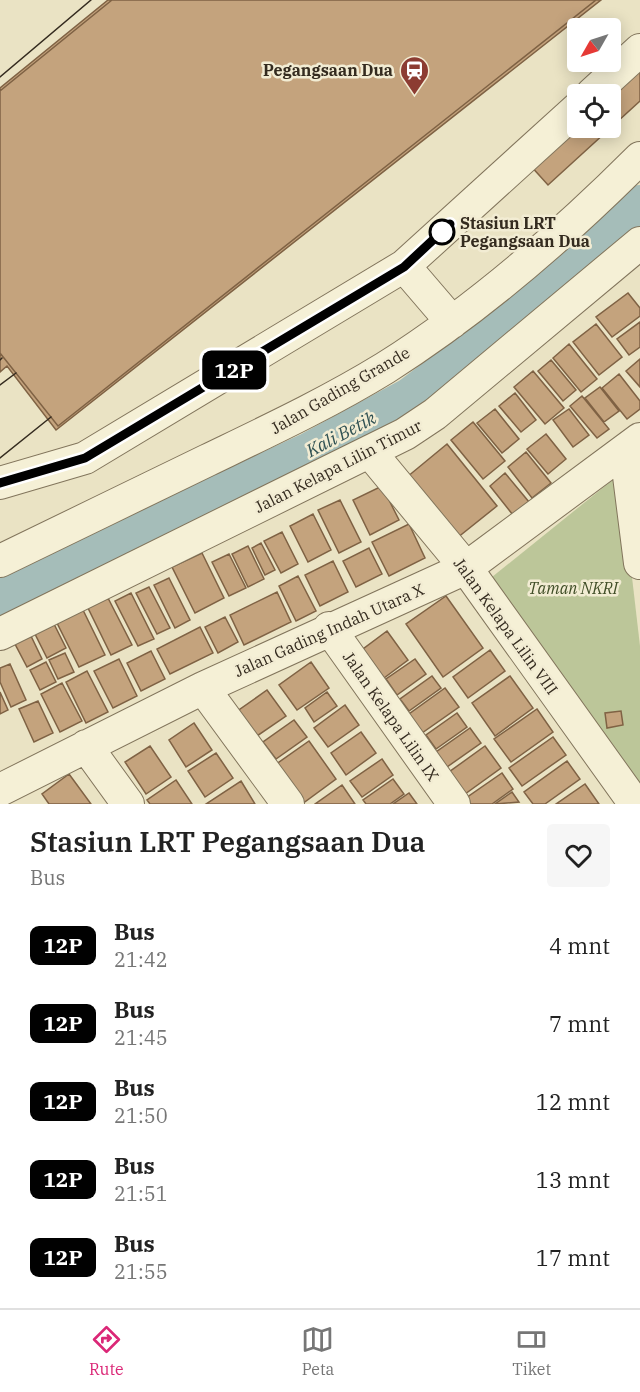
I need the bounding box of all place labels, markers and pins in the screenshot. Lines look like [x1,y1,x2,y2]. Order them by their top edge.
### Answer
station icon: Pegangsaan Dua [398,54,430,96]
place label: Pegangsaan Dua [263,60,393,80]
place label: Stasiun LRT Pegangsaan Dua [460,213,590,251]
marker: Stasiun LRT Pegangsaan Dua [429,219,455,245]

